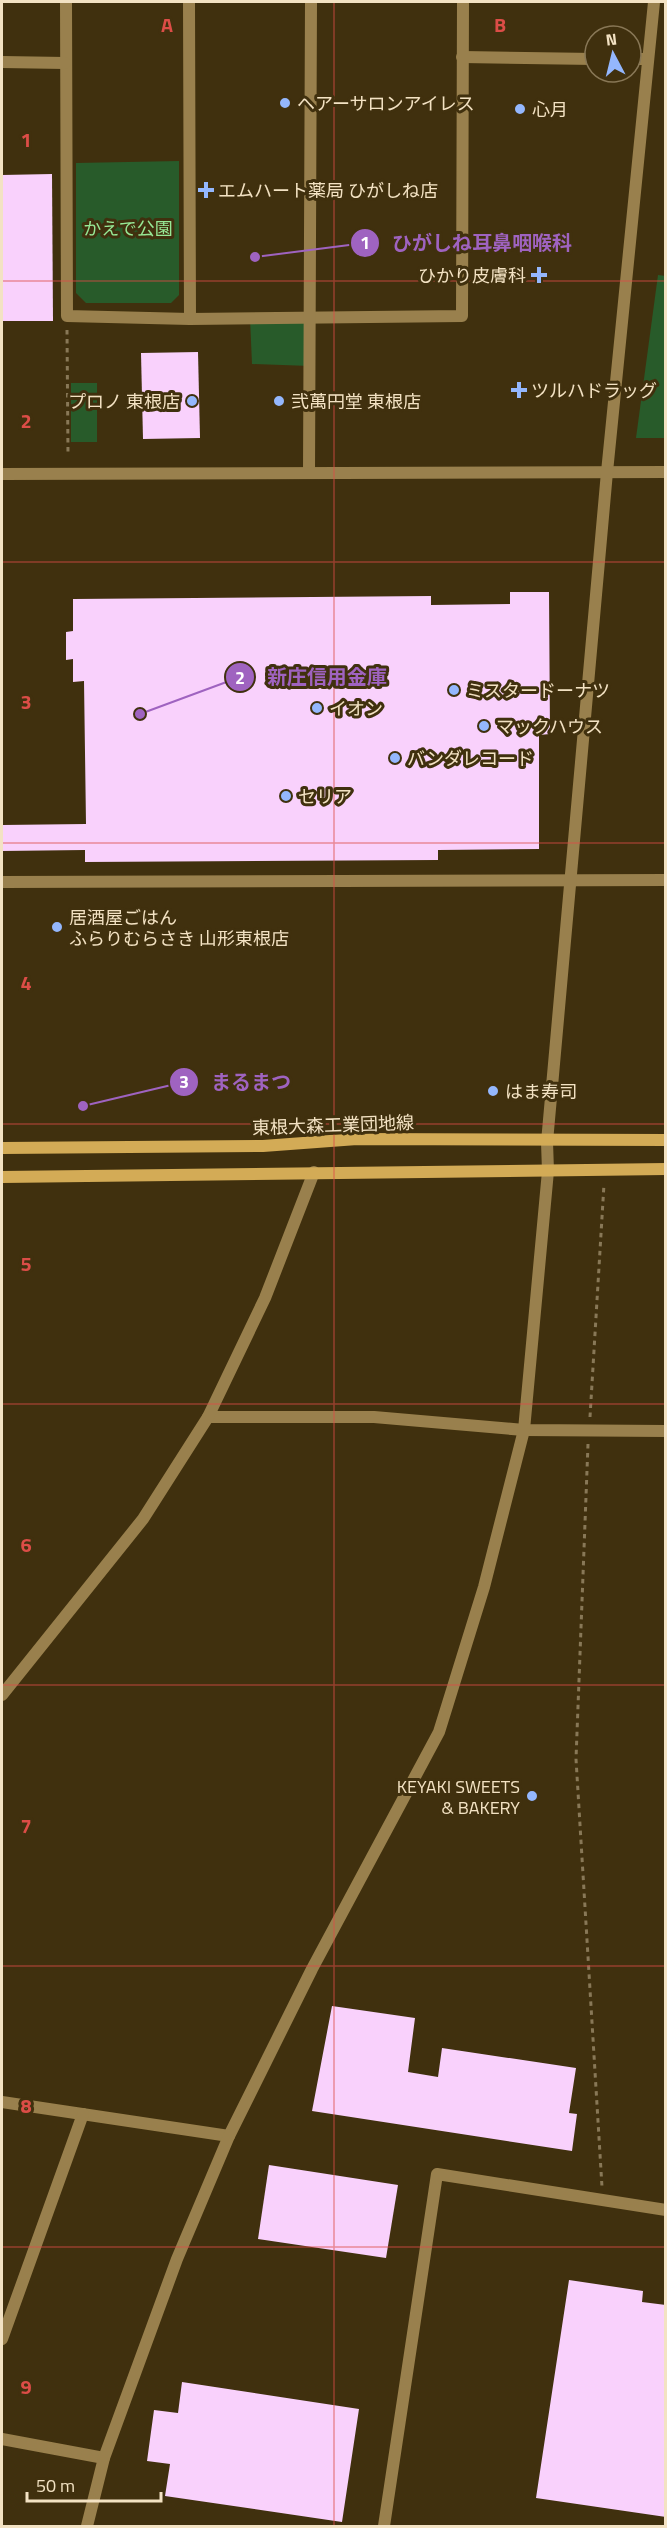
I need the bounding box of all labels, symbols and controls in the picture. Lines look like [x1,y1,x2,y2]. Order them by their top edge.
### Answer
text: A [161,9,173,40]
text: B [494,9,506,40]
north arrow [583,24,643,84]
text: N [604,27,618,52]
place label: ヘアーサロンアイレス [297,90,475,117]
marker: ヘアーサロンアイレス [278,96,292,110]
place label: 心月 [532,96,568,123]
marker: 心月 [513,102,527,116]
text: 1 [20,124,32,155]
place label: エムハート薬局 ひがしね店 [218,177,438,204]
marker: エムハート薬局 ひがしね店 [199,183,213,197]
park label: かえで公園 [83,215,173,242]
callout: ひがしね耳鼻咽喉科 [350,224,584,262]
text: ひがしね耳鼻咽喉科 [392,227,572,258]
text: 1 [360,229,370,256]
place label: ひかり皮膚科 [418,262,526,289]
marker: ひかり皮膚科 [530,266,548,284]
place label: ツルハドラッグ [531,377,657,404]
marker: ツルハドラッグ [512,383,526,397]
place label: プロノ 東根店 [68,388,180,415]
place label: 弐萬円堂 東根店 [291,388,421,415]
marker: プロノ 東根店 [185,394,199,408]
marker: 弐萬円堂 東根店 [272,394,286,408]
text: 2 [20,405,32,436]
callout: 新庄信用金庫 [225,658,399,696]
text: 新庄信用金庫 [267,661,387,692]
text: 2 [235,664,245,691]
place label: ミスタードーナツ [466,677,610,704]
marker: ミスタードーナツ [447,683,461,697]
text: 3 [20,686,32,717]
place label: イオン [329,695,383,722]
marker: イオン [310,701,324,715]
place label: マックハウス [496,713,603,740]
marker: マックハウス [477,719,491,733]
place label: バンダレコード [407,745,534,772]
marker: バンダレコード [388,751,402,765]
place label: セリア [298,783,352,810]
marker: セリア [279,789,293,803]
place label: 居酒屋ごはん ふらりむらさき 山形東根店 [69,904,289,952]
marker: 居酒屋ごはん ふらりむらさき 山形東根店 [50,920,64,934]
text: 4 [20,967,32,998]
callout: まるまつ [169,1063,303,1101]
text: まるまつ [211,1066,291,1097]
text: 3 [179,1068,189,1095]
place label: はま寿司 [505,1078,577,1105]
marker: はま寿司 [486,1084,500,1098]
street label: 東根大森工業団地線 [252,1109,414,1141]
text: 5 [20,1248,32,1279]
text: 6 [20,1529,32,1560]
place label: KEYAKI SWEETS & BAKERY [397,1773,520,1821]
marker: KEYAKI SWEETS & BAKERY [525,1789,539,1803]
text: 7 [20,1810,32,1841]
text: 8 [20,2090,32,2121]
text: 9 [20,2371,32,2402]
scale bar [27,2465,160,2503]
text: 50 m [36,2472,75,2499]

